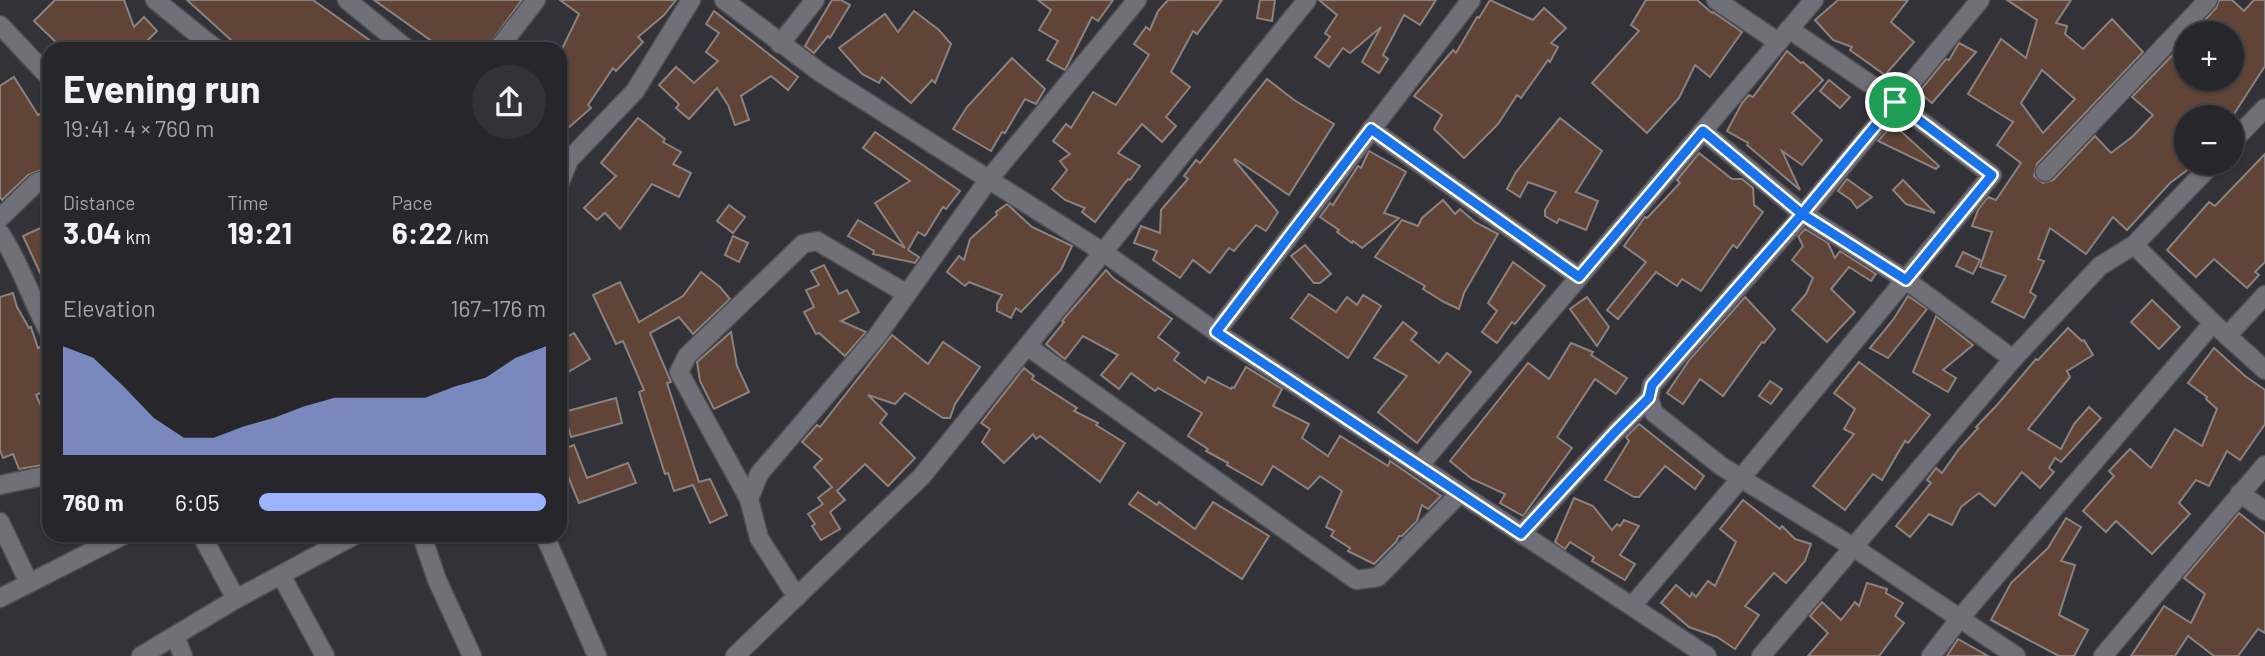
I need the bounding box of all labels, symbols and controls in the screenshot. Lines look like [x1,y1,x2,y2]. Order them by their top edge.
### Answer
map controls [2174,21,2244,175]
button: + [2174,21,2244,91]
text: Evening run [63,65,261,111]
button: share [472,65,546,139]
pin [1865,72,1925,132]
icon: arrive [1876,83,1914,121]
button: − [2174,105,2244,175]
text: 19:41 · 4 × 760 m [63,114,214,142]
text: Distance [63,191,135,214]
text: Time [227,191,268,214]
text: Pace [392,191,433,214]
text: 3.04 [63,214,122,250]
text: 19:21 [227,214,292,250]
text: 6:22 [392,214,452,250]
text: km [122,225,151,248]
text: /km [452,225,489,248]
text: Elevation [63,294,156,322]
text: 167–176 m [450,294,546,322]
text: 760 m [63,488,124,516]
text: 6:05 [175,488,219,516]

